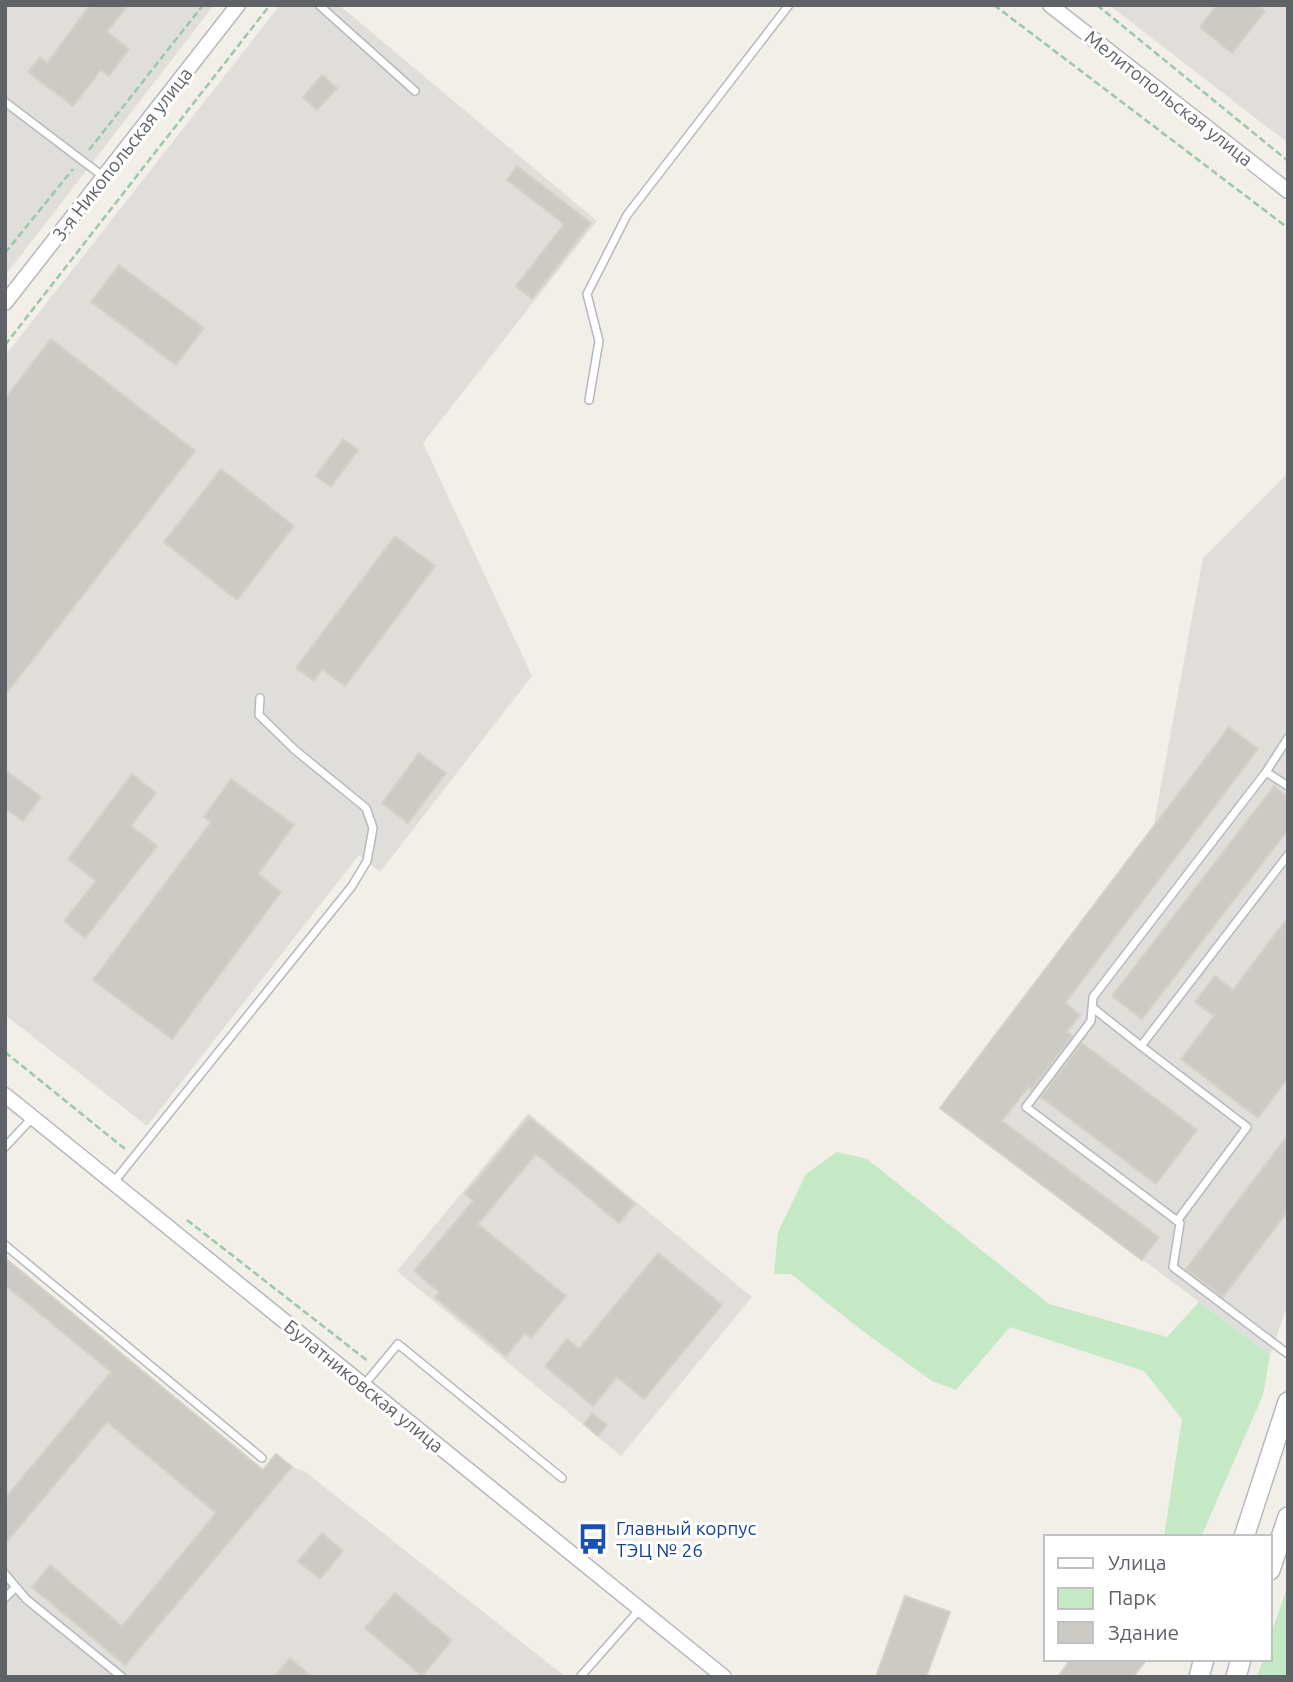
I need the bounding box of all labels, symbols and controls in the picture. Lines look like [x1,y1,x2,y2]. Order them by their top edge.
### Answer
street label: Мелитопольская улица [1081,26,1257,170]
street label: 3-я Никопольская улица [48,63,196,245]
street label: Булатниковская улица [280,1315,448,1457]
place label: Главный корпус ТЭЦ № 26 [616,1517,756,1561]
bus stop icon: Главный корпус ТЭЦ № 26 [576,1522,610,1556]
legend [1044,1535,1272,1661]
text: Улица [1108,1550,1166,1574]
text: Парк [1108,1585,1157,1609]
text: Здание [1108,1620,1179,1644]

